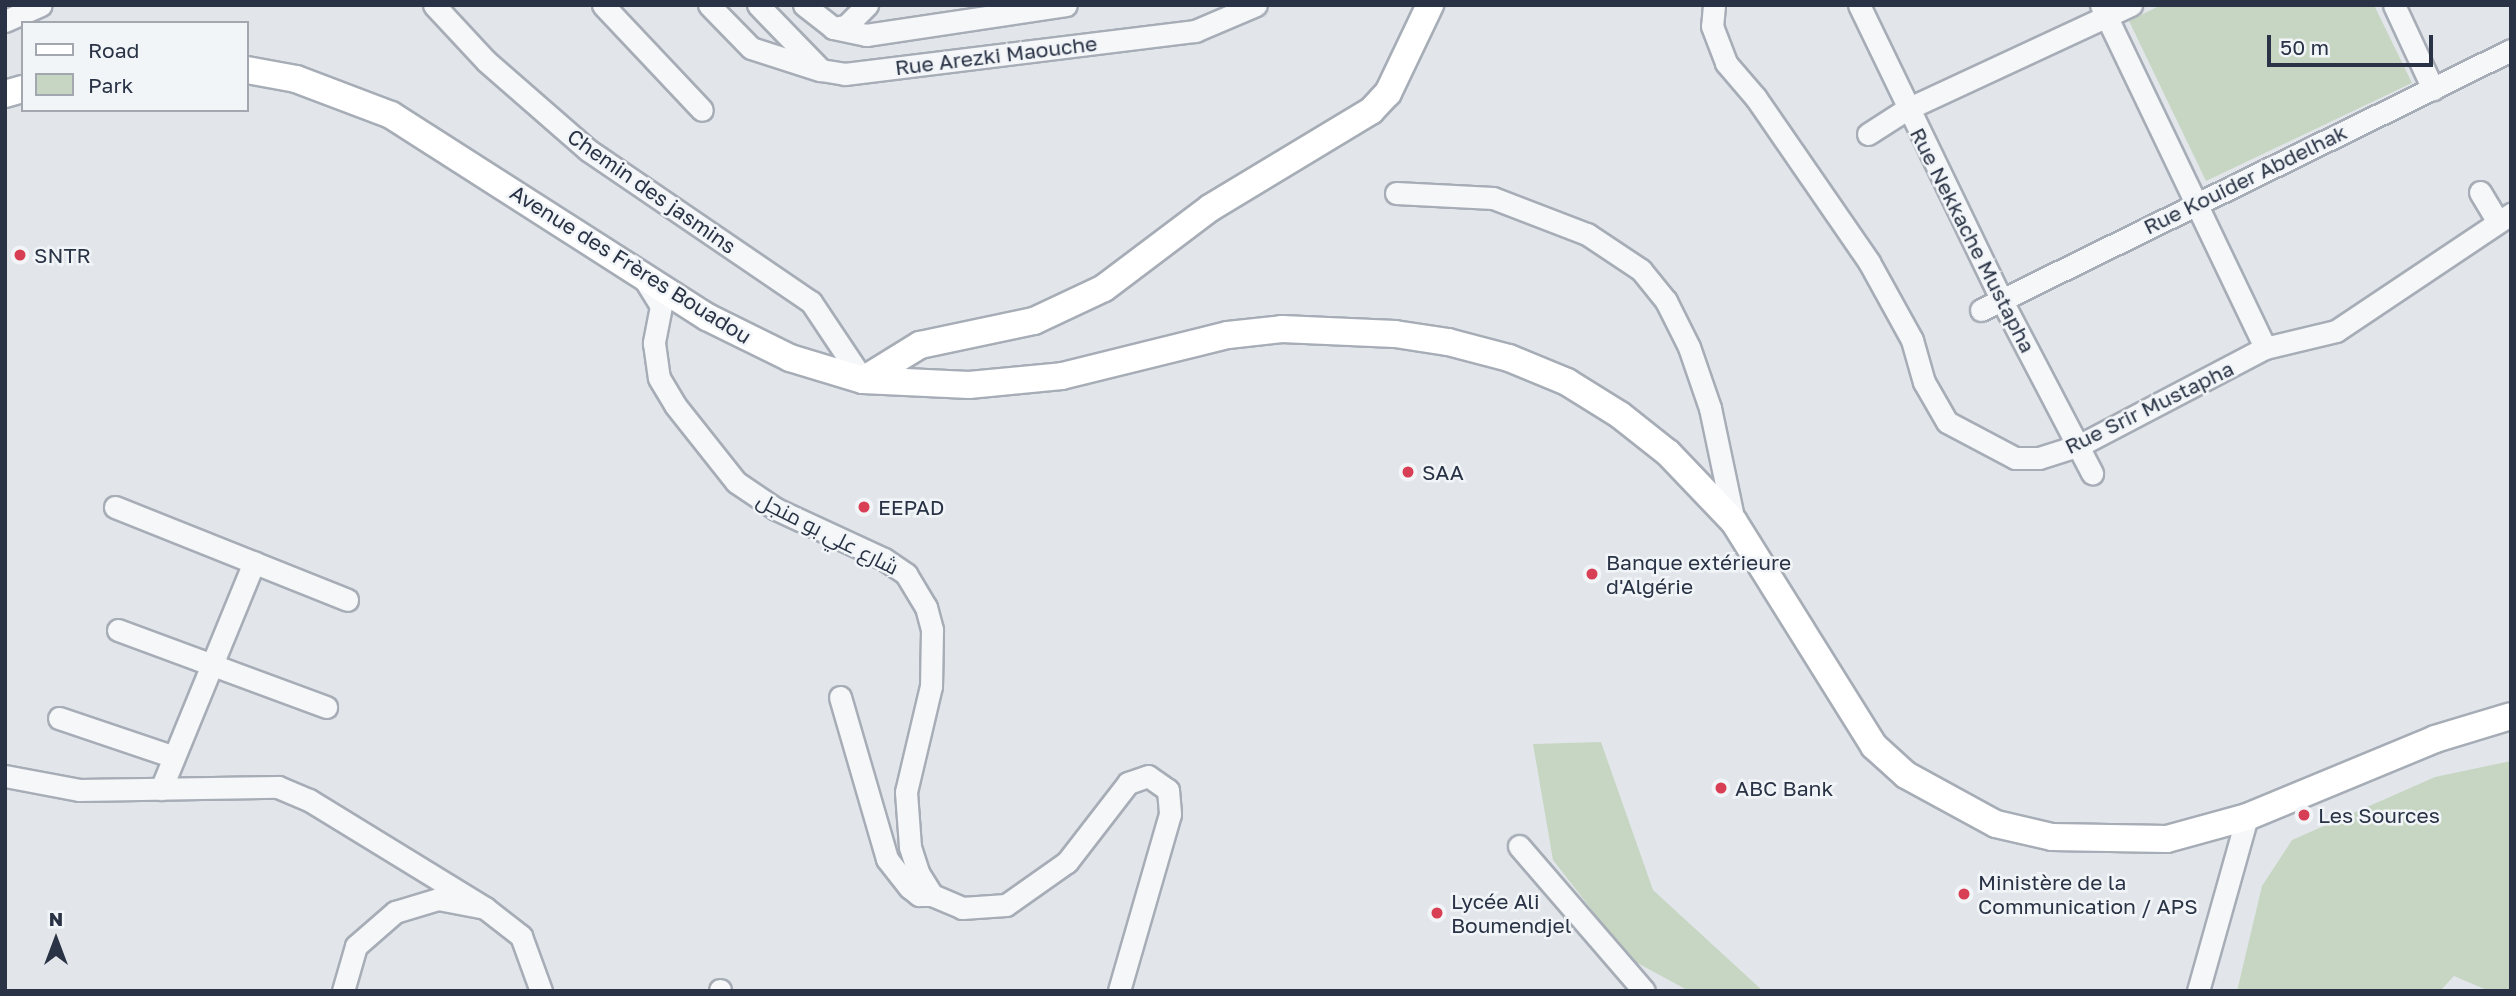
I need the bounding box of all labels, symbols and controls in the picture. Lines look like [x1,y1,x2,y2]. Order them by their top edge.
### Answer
legend [21,21,248,112]
scale bar [2271,21,2437,65]
street label: Rue Arezki Maouche [893,30,1099,80]
text: 50 m [2280,34,2329,60]
text: Road [88,37,139,63]
text: Park [88,72,133,98]
street label: Rue Kouider Abdelhak [2139,119,2351,239]
street label: Chemin des jasmins [563,123,741,259]
street label: Rue Nekkache Mustapha [1905,123,2041,357]
street label: Avenue des Frères Bouadou [506,179,756,349]
place label: SNTR [34,242,91,268]
marker: SNTR [12,247,28,263]
street label: Rue Srir Mustapha [2061,355,2237,459]
place label: SAA [1422,459,1464,485]
marker: SAA [1400,464,1416,480]
street label: شارع علي بو منجل [753,486,903,580]
place label: EEPAD [878,494,944,520]
marker: EEPAD [856,499,872,515]
place label: Banque extérieure d'Algérie [1606,549,1791,599]
marker: Banque extérieure d'Algérie [1584,566,1600,582]
place label: ABC Bank [1735,775,1833,801]
marker: ABC Bank [1713,780,1729,796]
place label: Les Sources [2318,802,2440,828]
marker: Les Sources [2296,807,2312,823]
place label: Ministère de la Communication / APS [1978,869,2198,919]
marker: Ministère de la Communication / APS [1956,886,1972,902]
place label: Lycée Ali Boumendjel [1451,888,1571,938]
north arrow [21,905,91,975]
marker: Lycée Ali Boumendjel [1429,905,1445,921]
text: N [49,907,63,930]

